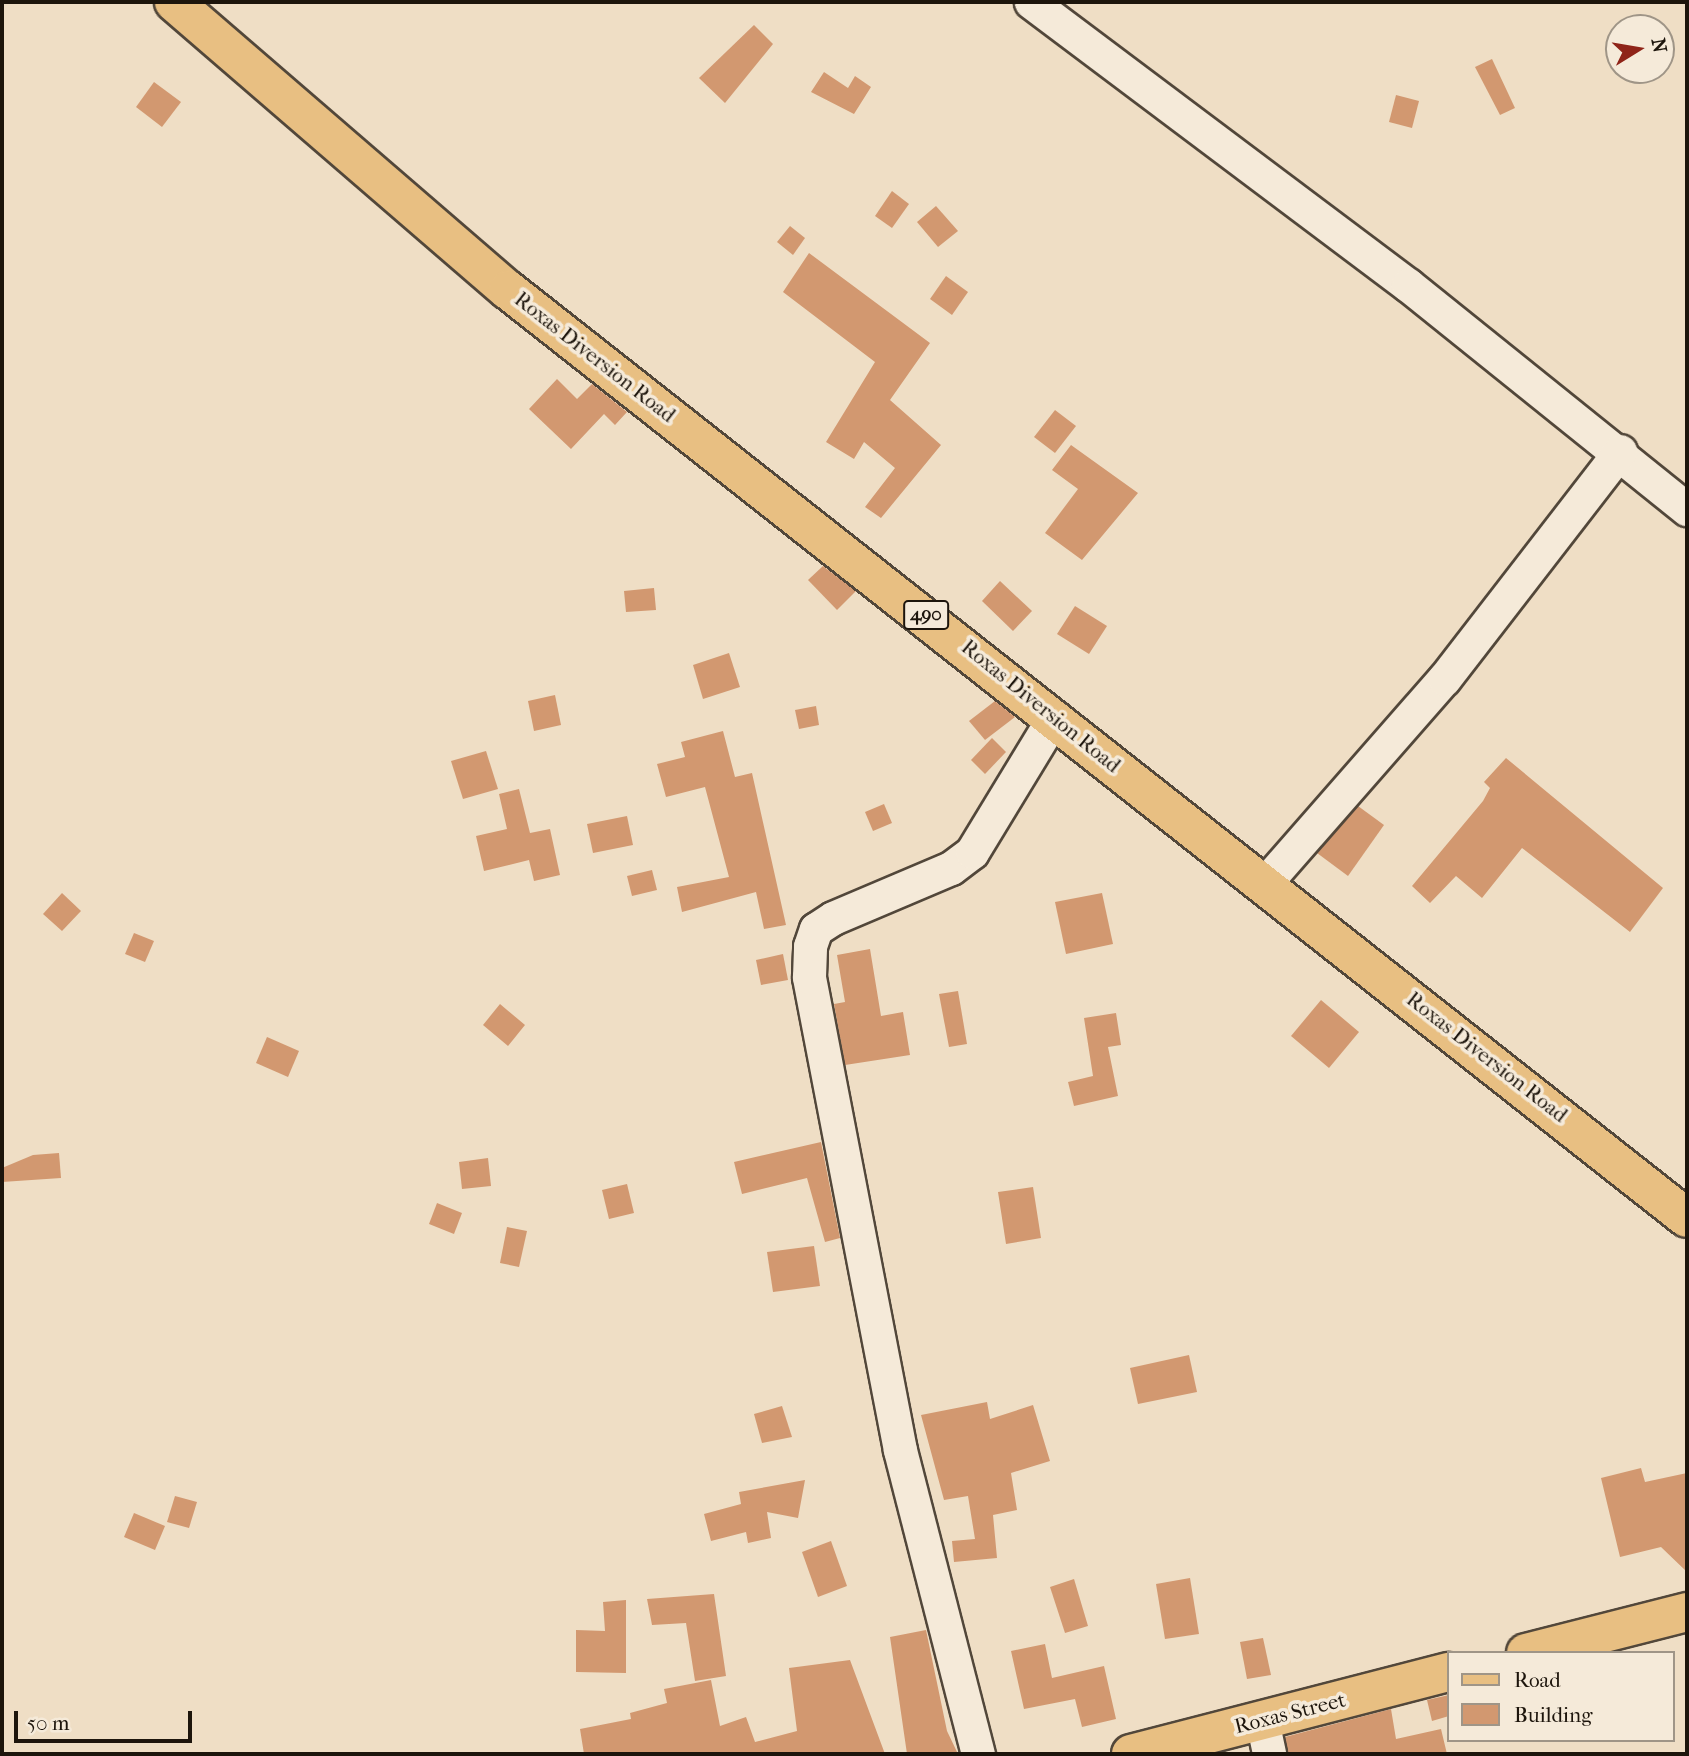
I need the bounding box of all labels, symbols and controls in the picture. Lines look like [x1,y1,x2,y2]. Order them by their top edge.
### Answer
north arrow [1605,14,1675,84]
text: N [1646,36,1671,55]
street label: Roxas Diversion Road [510,286,680,428]
road number: 490 [902,600,950,630]
street label: Roxas Diversion Road [956,634,1126,778]
street label: Roxas Diversion Road [1402,986,1572,1128]
legend [1448,1651,1675,1742]
text: Road [1514,1668,1561,1692]
street label: Roxas Street [1232,1687,1348,1739]
scale bar [18,1696,196,1740]
text: Building [1514,1703,1592,1727]
text: 50 m [27,1711,70,1735]

